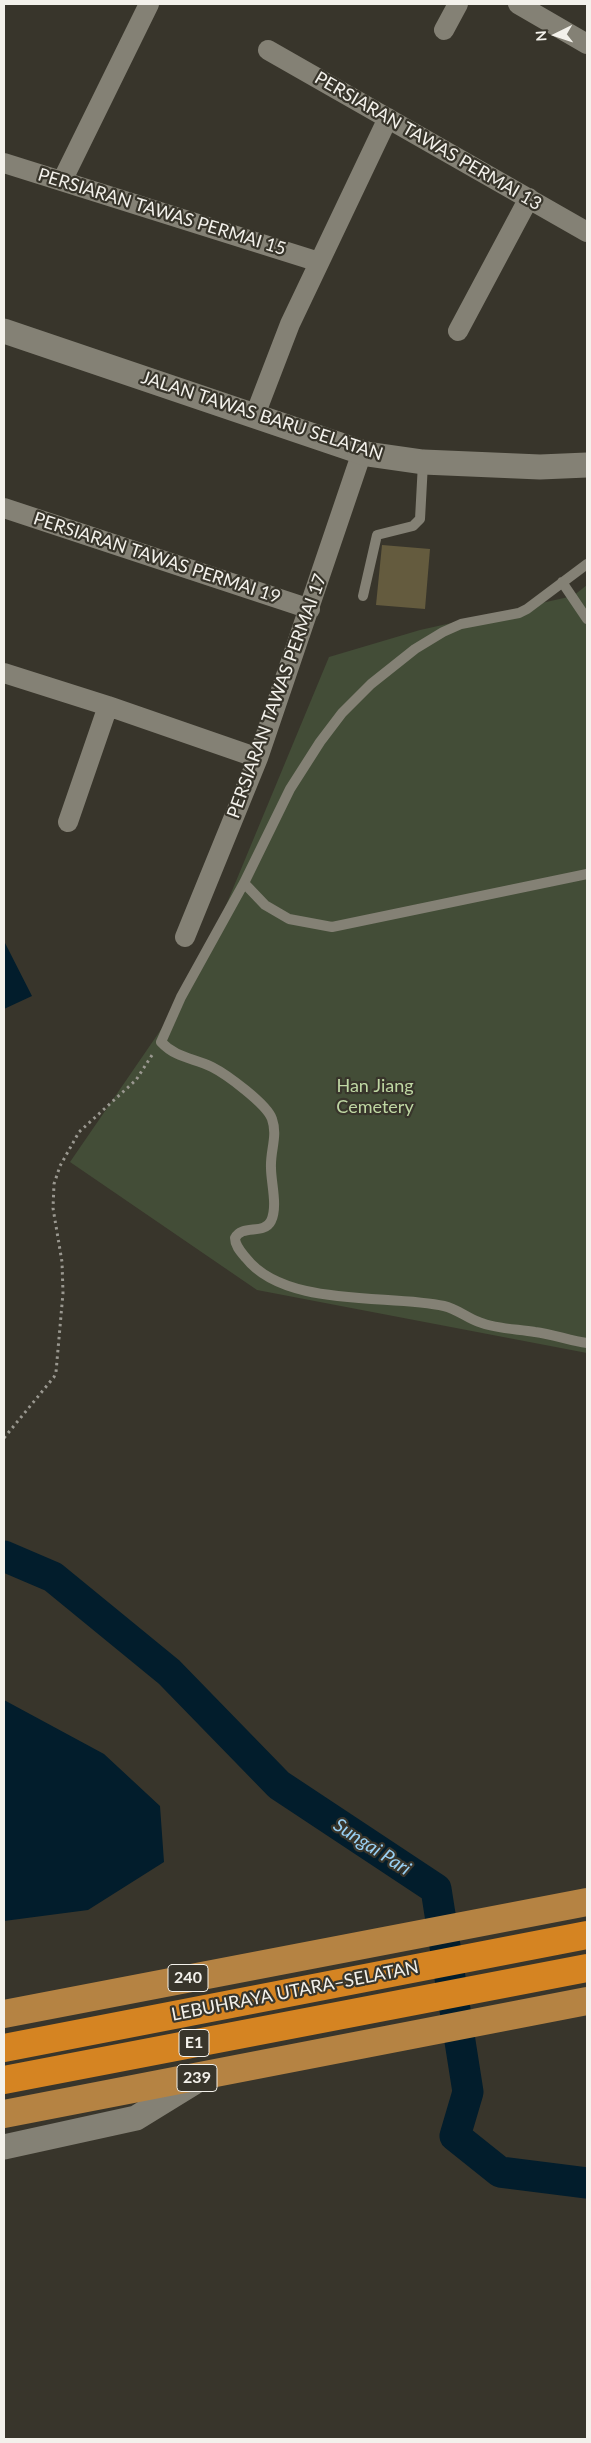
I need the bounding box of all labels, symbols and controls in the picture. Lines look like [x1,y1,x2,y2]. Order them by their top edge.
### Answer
north arrow [531,10,581,60]
text: N [532,30,549,42]
street label: PERSIARAN TAWAS PERMAI 13 [311,67,545,215]
street label: PERSIARAN TAWAS PERMAI 15 [35,164,289,260]
street label: JALAN TAWAS BARU SELATAN [138,367,386,465]
street label: PERSIARAN TAWAS PERMAI 19 [31,508,283,608]
street label: PERSIARAN TAWAS PERMAI 17 [223,571,331,821]
park label: Han Jiang Cemetery [336,1075,414,1118]
water label: Sungai Pari [329,1814,415,1880]
street label: LEBUHRAYA UTARA–SELATAN [169,1956,421,2026]
road number: 240 [168,1965,208,1992]
road number: E1 [179,2030,209,2056]
road number: 239 [177,2064,217,2092]

